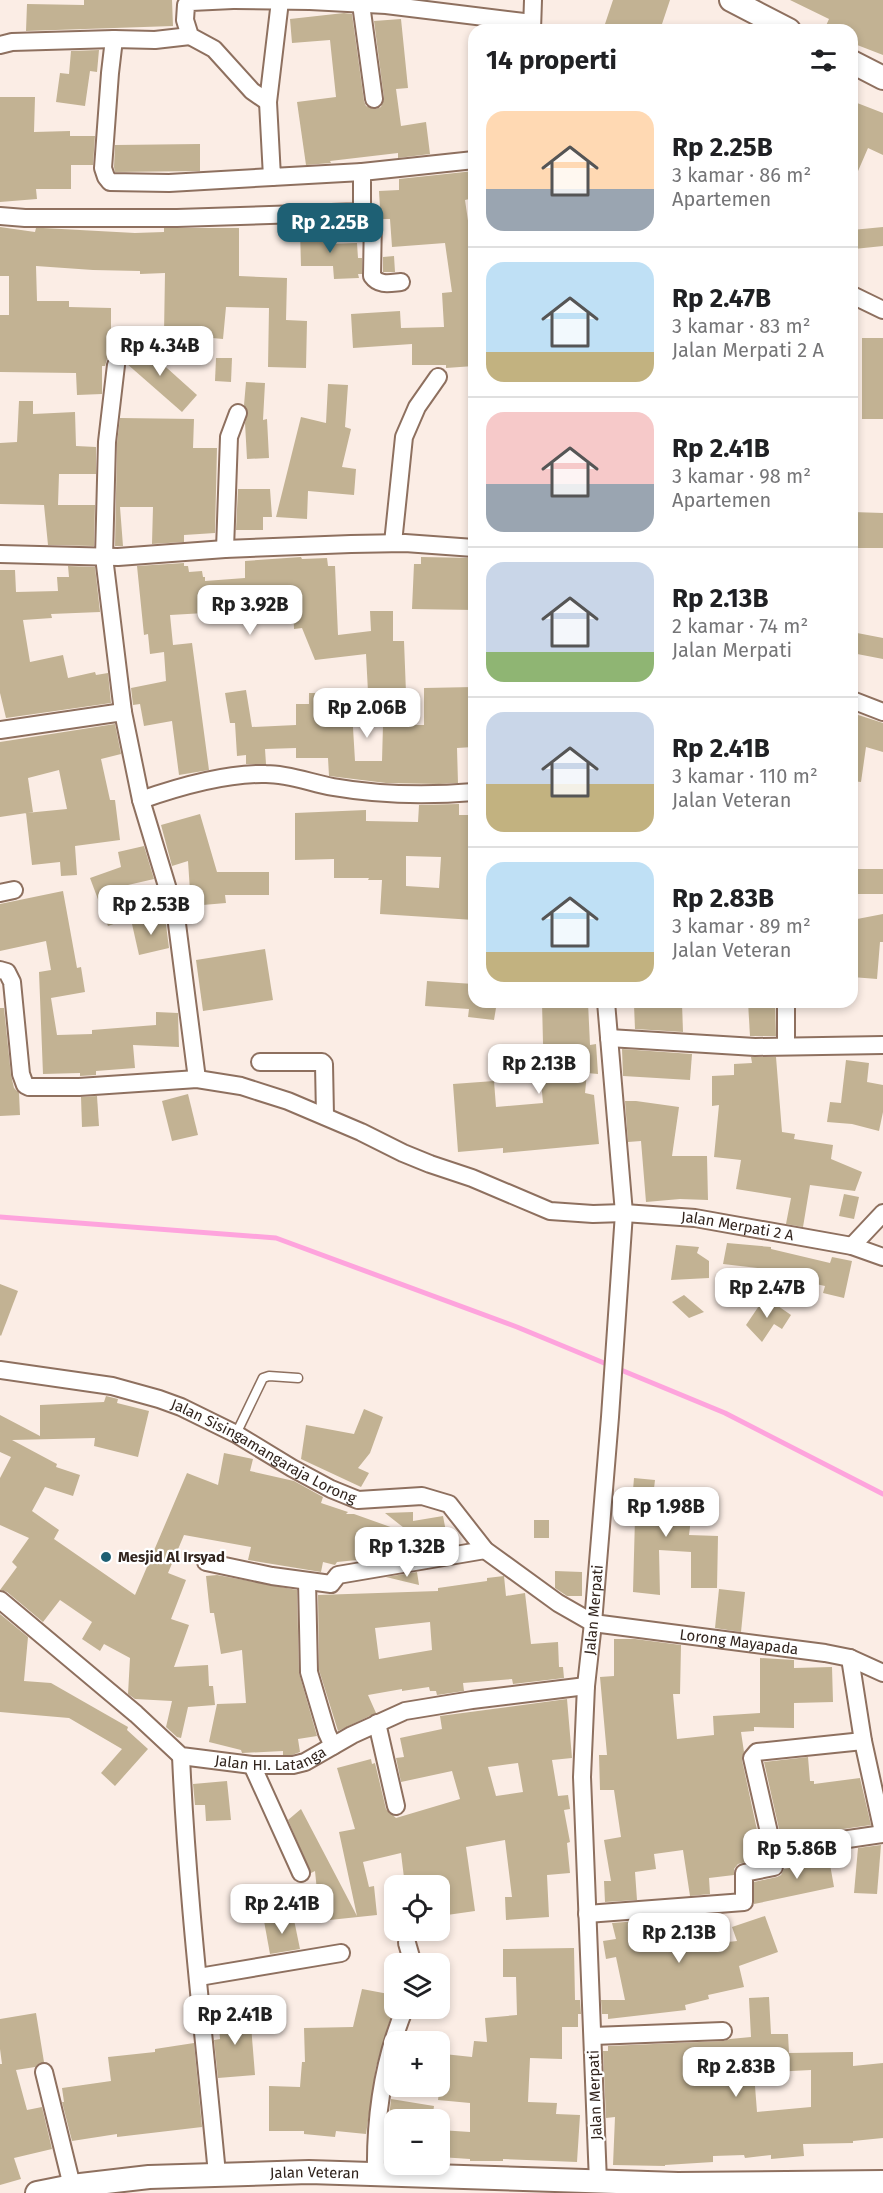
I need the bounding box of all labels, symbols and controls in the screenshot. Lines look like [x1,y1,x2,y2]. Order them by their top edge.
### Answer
icon: filters [807,44,840,77]
text: 14 properti [486,45,617,76]
text: Rp 2.25B [672,132,773,163]
icon: home [534,135,606,207]
text: 3 kamar · 86 m² [672,163,811,187]
text: Apartemen [672,187,771,211]
pin: Rp 2.25B [268,203,392,254]
text: Rp 2.25B [291,210,369,234]
text: Rp 2.47B [672,283,771,314]
icon: home [534,286,606,358]
text: 3 kamar · 83 m² [672,314,811,338]
pin: Rp 4.34B [98,326,222,377]
text: Rp 4.34B [120,333,200,357]
text: Jalan Merpati 2 A [672,338,824,362]
text: Rp 2.41B [672,433,770,464]
icon: home [534,436,606,508]
text: 3 kamar · 98 m² [672,464,811,488]
text: Apartemen [672,488,771,512]
text: Rp 2.13B [672,583,768,614]
pin: Rp 3.92B [188,585,312,636]
icon: home [534,586,606,658]
text: Rp 3.92B [211,592,289,616]
text: 2 kamar · 74 m² [672,614,808,638]
text: Jalan Merpati [672,638,792,662]
pin: Rp 2.06B [305,688,429,739]
text: Rp 2.06B [327,695,407,719]
text: Rp 2.41B [672,733,770,764]
icon: home [534,736,606,808]
text: 3 kamar · 110 m² [672,764,818,788]
text: Jalan Veteran [672,788,791,812]
text: Rp 2.83B [672,883,774,914]
pin: Rp 2.53B [89,885,213,936]
icon: home [534,886,606,958]
text: Rp 2.53B [112,892,190,916]
text: 3 kamar · 89 m² [672,914,811,938]
text: Jalan Veteran [672,938,791,962]
pin: Rp 2.13B [477,1044,601,1095]
text: Rp 2.13B [502,1051,576,1075]
street label: Jalan Merpati 2 A [680,1208,796,1245]
pin: Rp 2.47B [705,1268,829,1319]
text: Rp 2.47B [729,1275,805,1299]
street label: Jalan Sisingamangaraja Lorong [168,1395,359,1507]
pin: Rp 1.98B [604,1487,728,1538]
text: Rp 1.98B [627,1494,705,1518]
pin: Rp 1.32B [345,1527,469,1578]
text: Rp 1.32B [369,1534,445,1558]
place label: Mesjid Al Irsyad [118,1548,225,1566]
marker: Mesjid Al Irsyad [99,1550,113,1564]
street label: Jalan Merpati [581,1564,607,1656]
street label: Lorong Mayapada [679,1625,799,1658]
street label: Jalan HI. Latanga [214,1743,329,1774]
pin: Rp 5.86B [735,1829,859,1880]
text: Rp 5.86B [757,1836,837,1860]
map controls [384,1875,450,2175]
button: locate [384,1875,450,1941]
pin: Rp 2.41B [220,1884,344,1935]
text: Rp 2.41B [244,1891,320,1915]
pin: Rp 2.13B [617,1913,741,1964]
text: Rp 2.13B [642,1920,716,1944]
button: layers [384,1953,450,2019]
pin: Rp 2.41B [173,1995,297,2046]
text: Rp 2.41B [197,2002,273,2026]
button: + [384,2031,450,2097]
pin: Rp 2.83B [674,2047,798,2098]
street label: Jalan Merpati [584,2050,606,2140]
text: Rp 2.83B [697,2054,775,2078]
button: − [384,2109,450,2175]
street label: Jalan Veteran [270,2163,360,2183]

